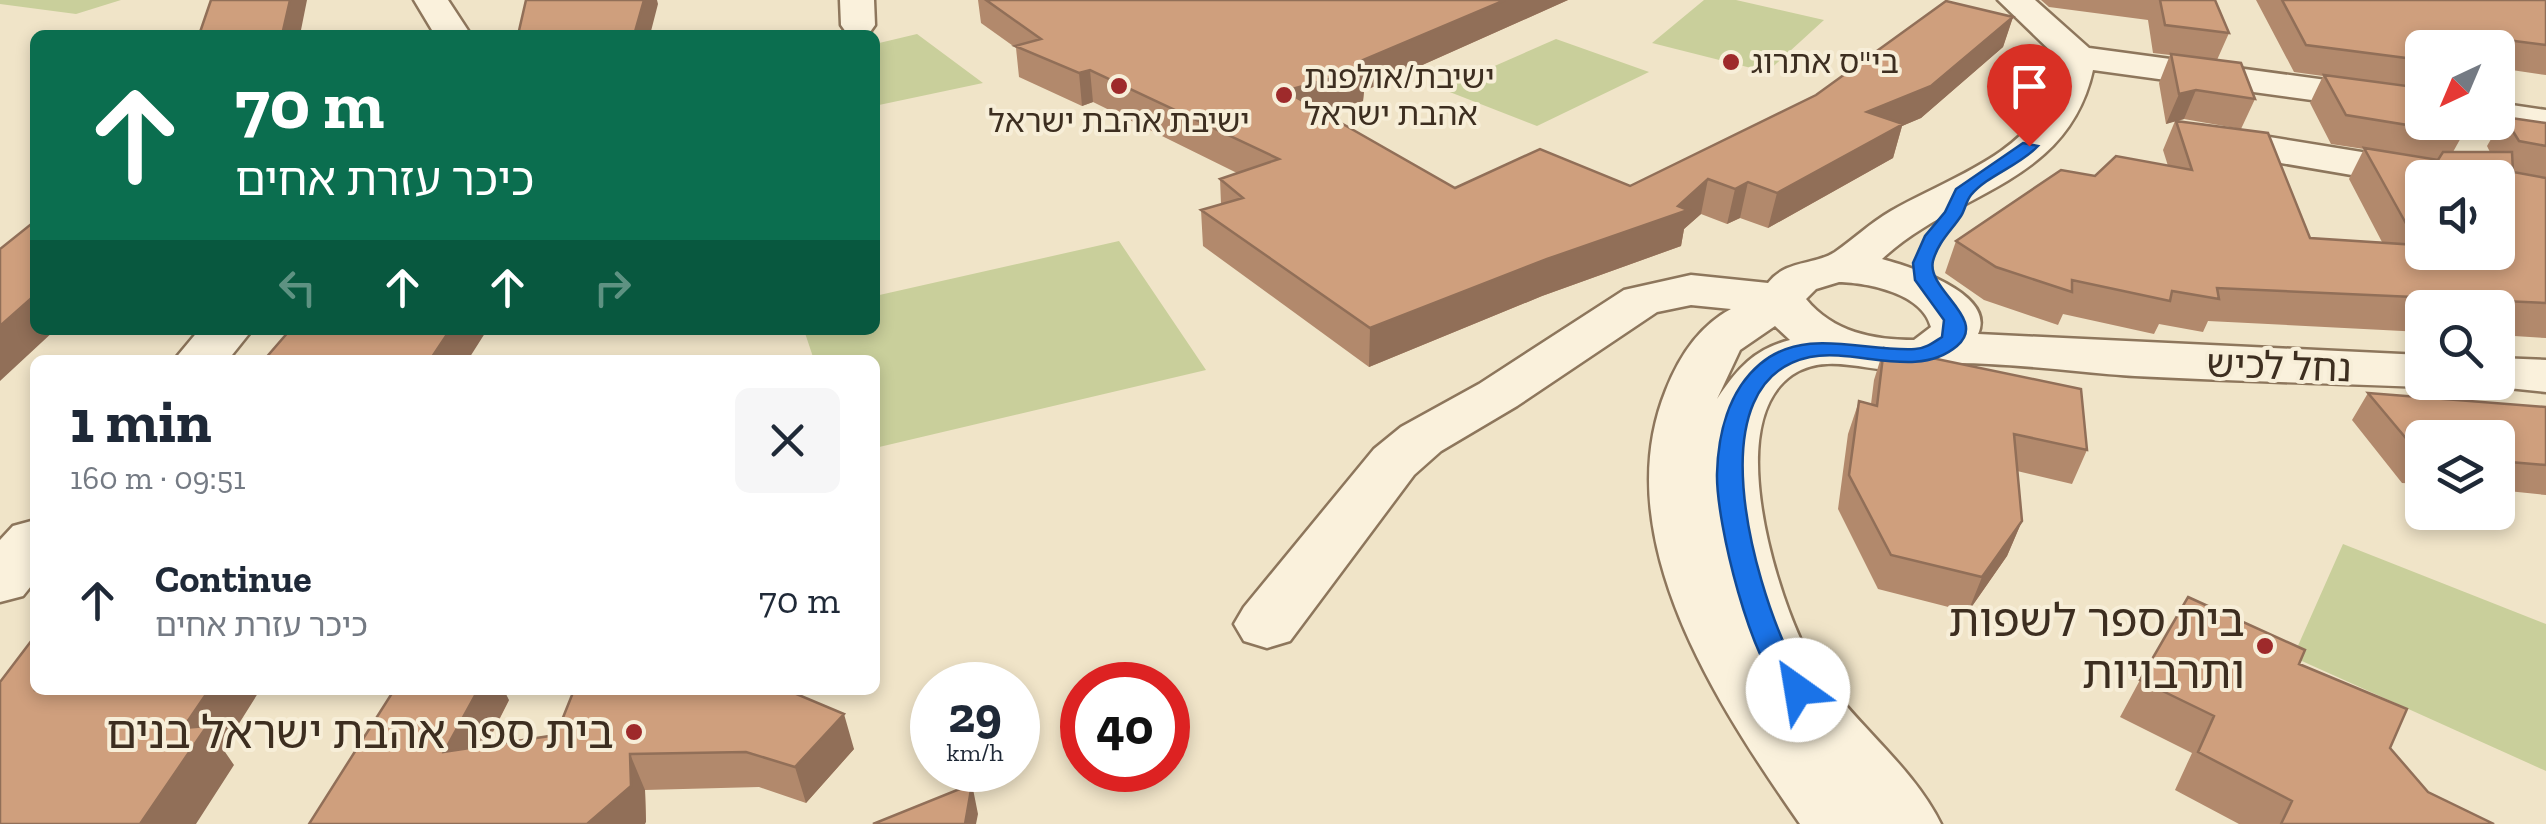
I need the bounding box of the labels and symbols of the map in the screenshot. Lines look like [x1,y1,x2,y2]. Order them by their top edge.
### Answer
north arrow [2405,30,2515,140]
place label: בי"ס אתרוג [1751,43,1899,81]
pin [1987,44,2072,147]
marker: בי"ס אתרוג [1720,51,1742,73]
place label: ישיבת/אולפנת אהבת ישראל [1304,58,1495,133]
marker: ישיבת אהבת ישראל [1108,75,1130,97]
marker: ישיבת/אולפנת אהבת ישראל [1273,84,1295,106]
place label: ישיבת אהבת ישראל [988,102,1250,140]
street label: נחל לכיש [2206,340,2352,392]
place label: בית ספר לשפות ותרבויות [1948,594,2245,700]
marker: בית ספר לשפות ותרבויות [2254,635,2276,657]
position arrow [1746,638,1850,742]
speed limit sign: 40 [1060,662,1190,792]
place label: בית ספר אהבת ישראל בנים [106,706,614,760]
marker: בית ספר אהבת ישראל בנים [623,721,645,743]

